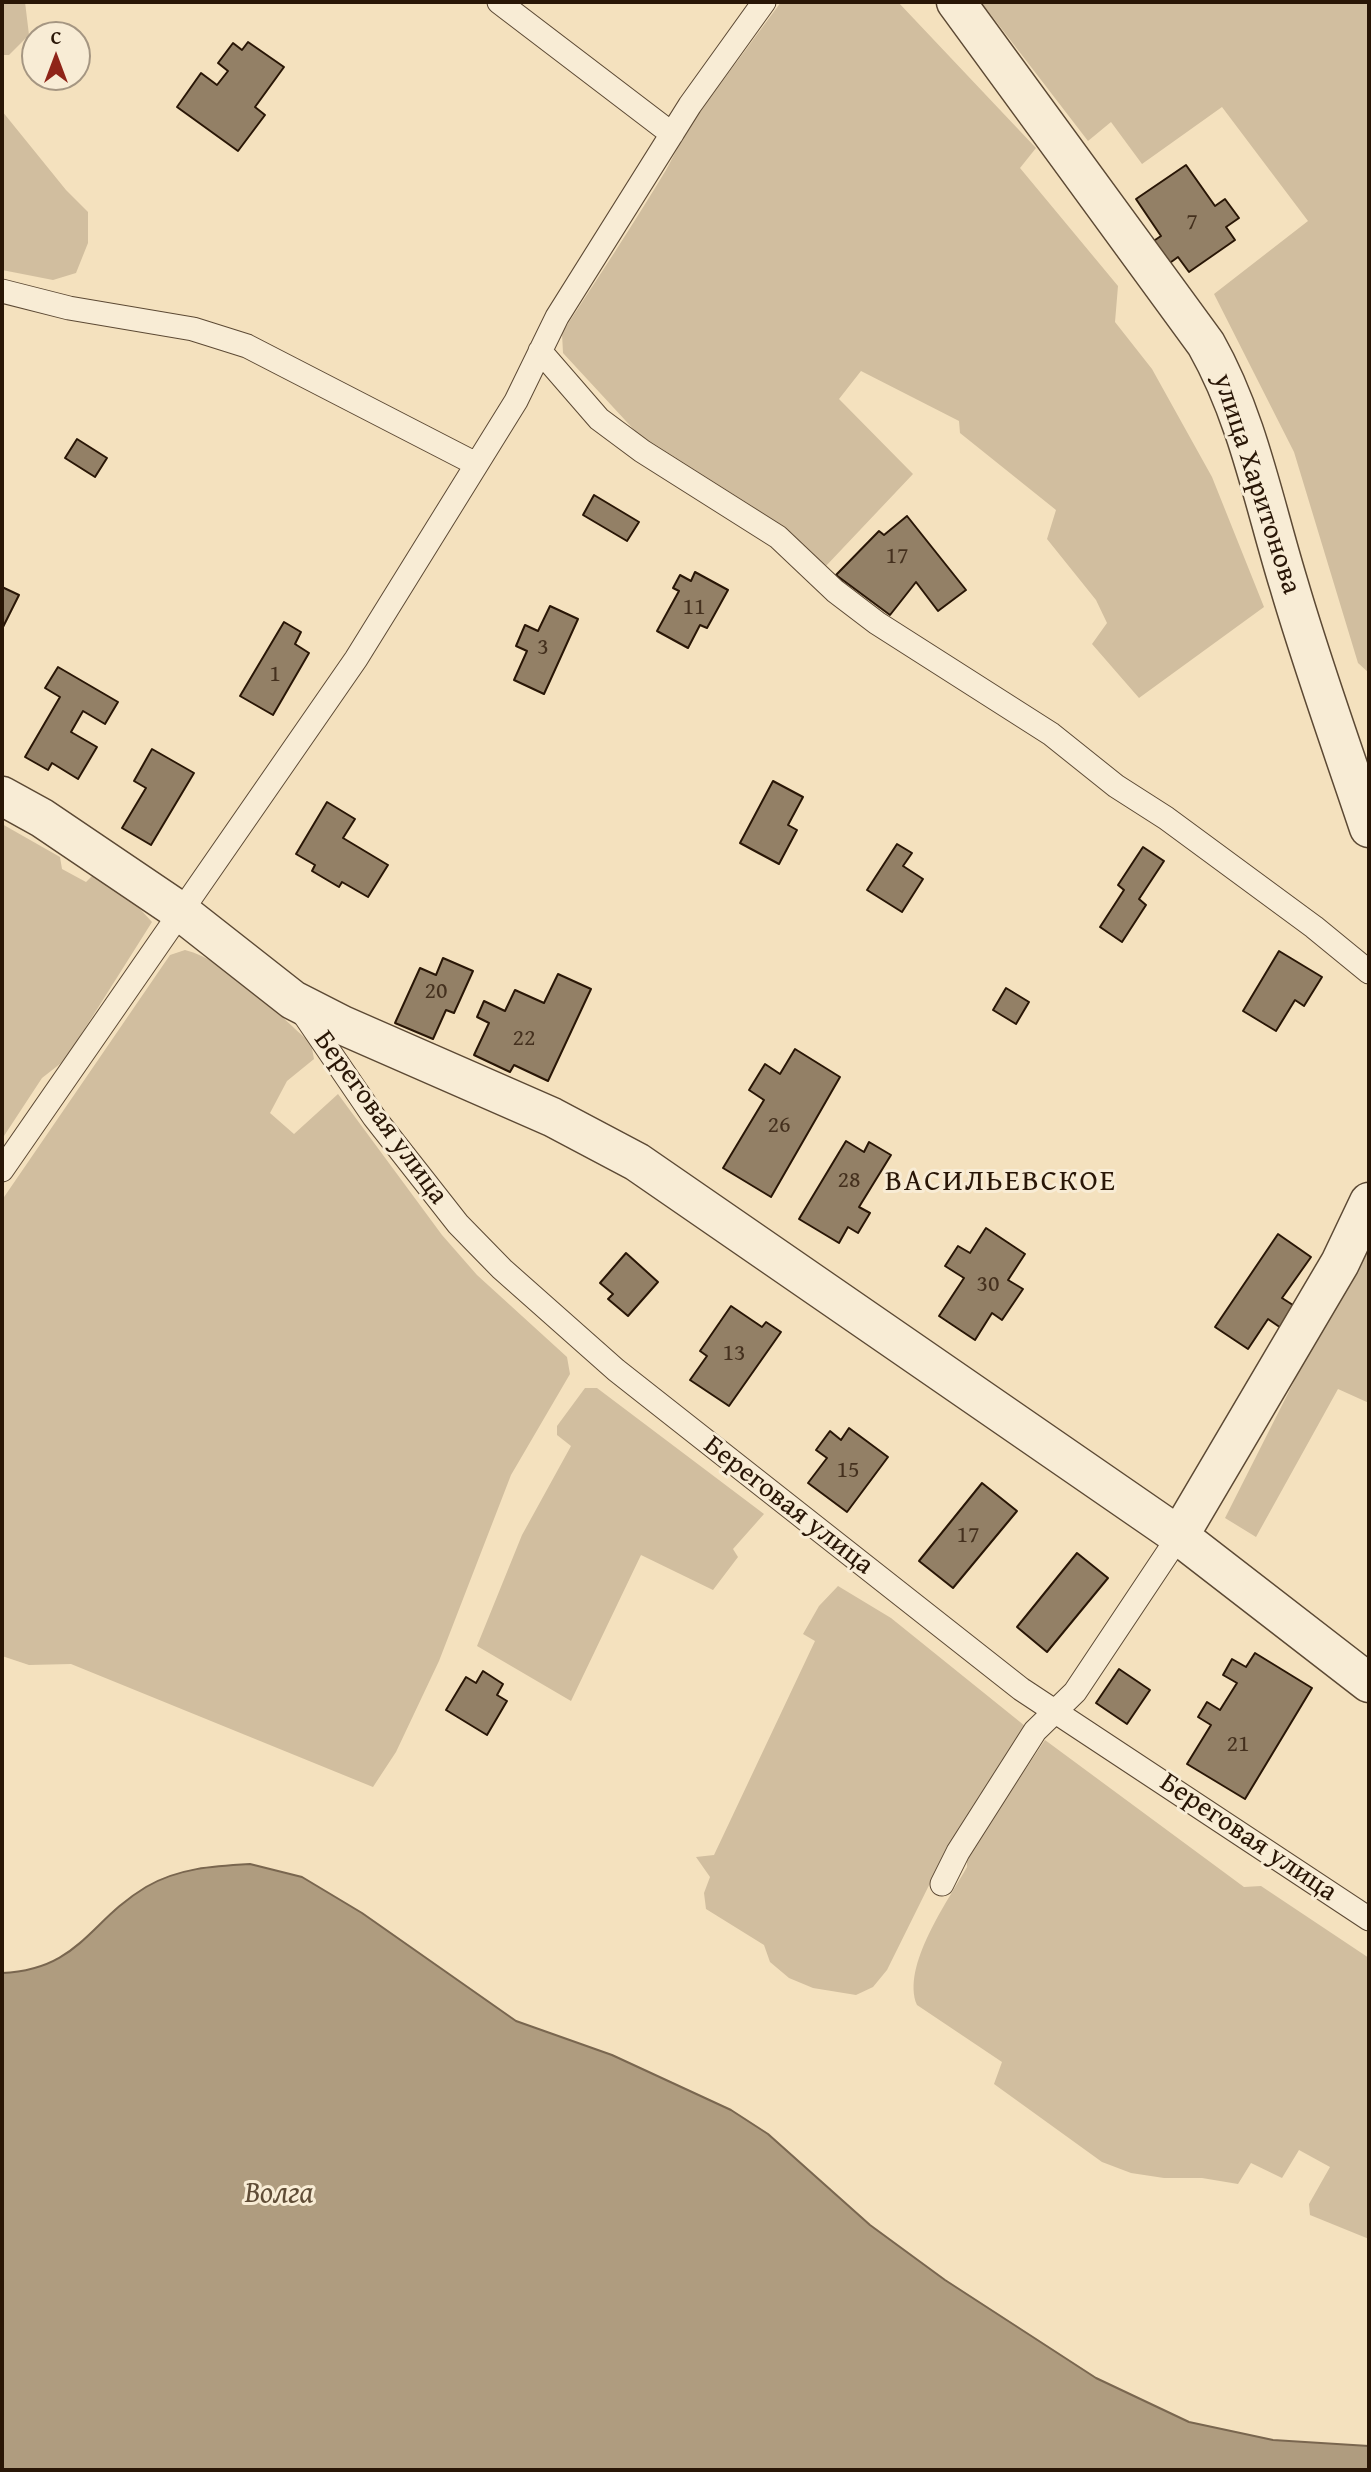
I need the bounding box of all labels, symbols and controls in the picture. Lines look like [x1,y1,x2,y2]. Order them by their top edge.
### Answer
north arrow [21,21,91,91]
text: С [51,23,61,51]
house number: 7 [1186,209,1198,237]
street label: улица Харитонова [1205,370,1307,598]
house number: 17 [885,543,909,571]
house number: 11 [682,594,706,622]
house number: 3 [537,634,549,662]
house number: 1 [269,661,281,689]
house number: 20 [424,978,448,1006]
street label: Береговая улица [306,1025,454,1211]
house number: 22 [512,1025,536,1053]
house number: 26 [767,1112,791,1140]
district label: ВАСИЛЬЕВСКОЕ [887,1164,1115,1200]
house number: 28 [837,1167,861,1195]
house number: 30 [976,1271,1000,1299]
house number: 13 [722,1340,746,1368]
street label: Береговая улица [696,1429,880,1583]
house number: 15 [836,1457,860,1485]
house number: 17 [956,1522,980,1550]
house number: 21 [1226,1731,1250,1759]
street label: Береговая улица [1153,1766,1343,1910]
water label: Волга [245,2176,313,2212]

